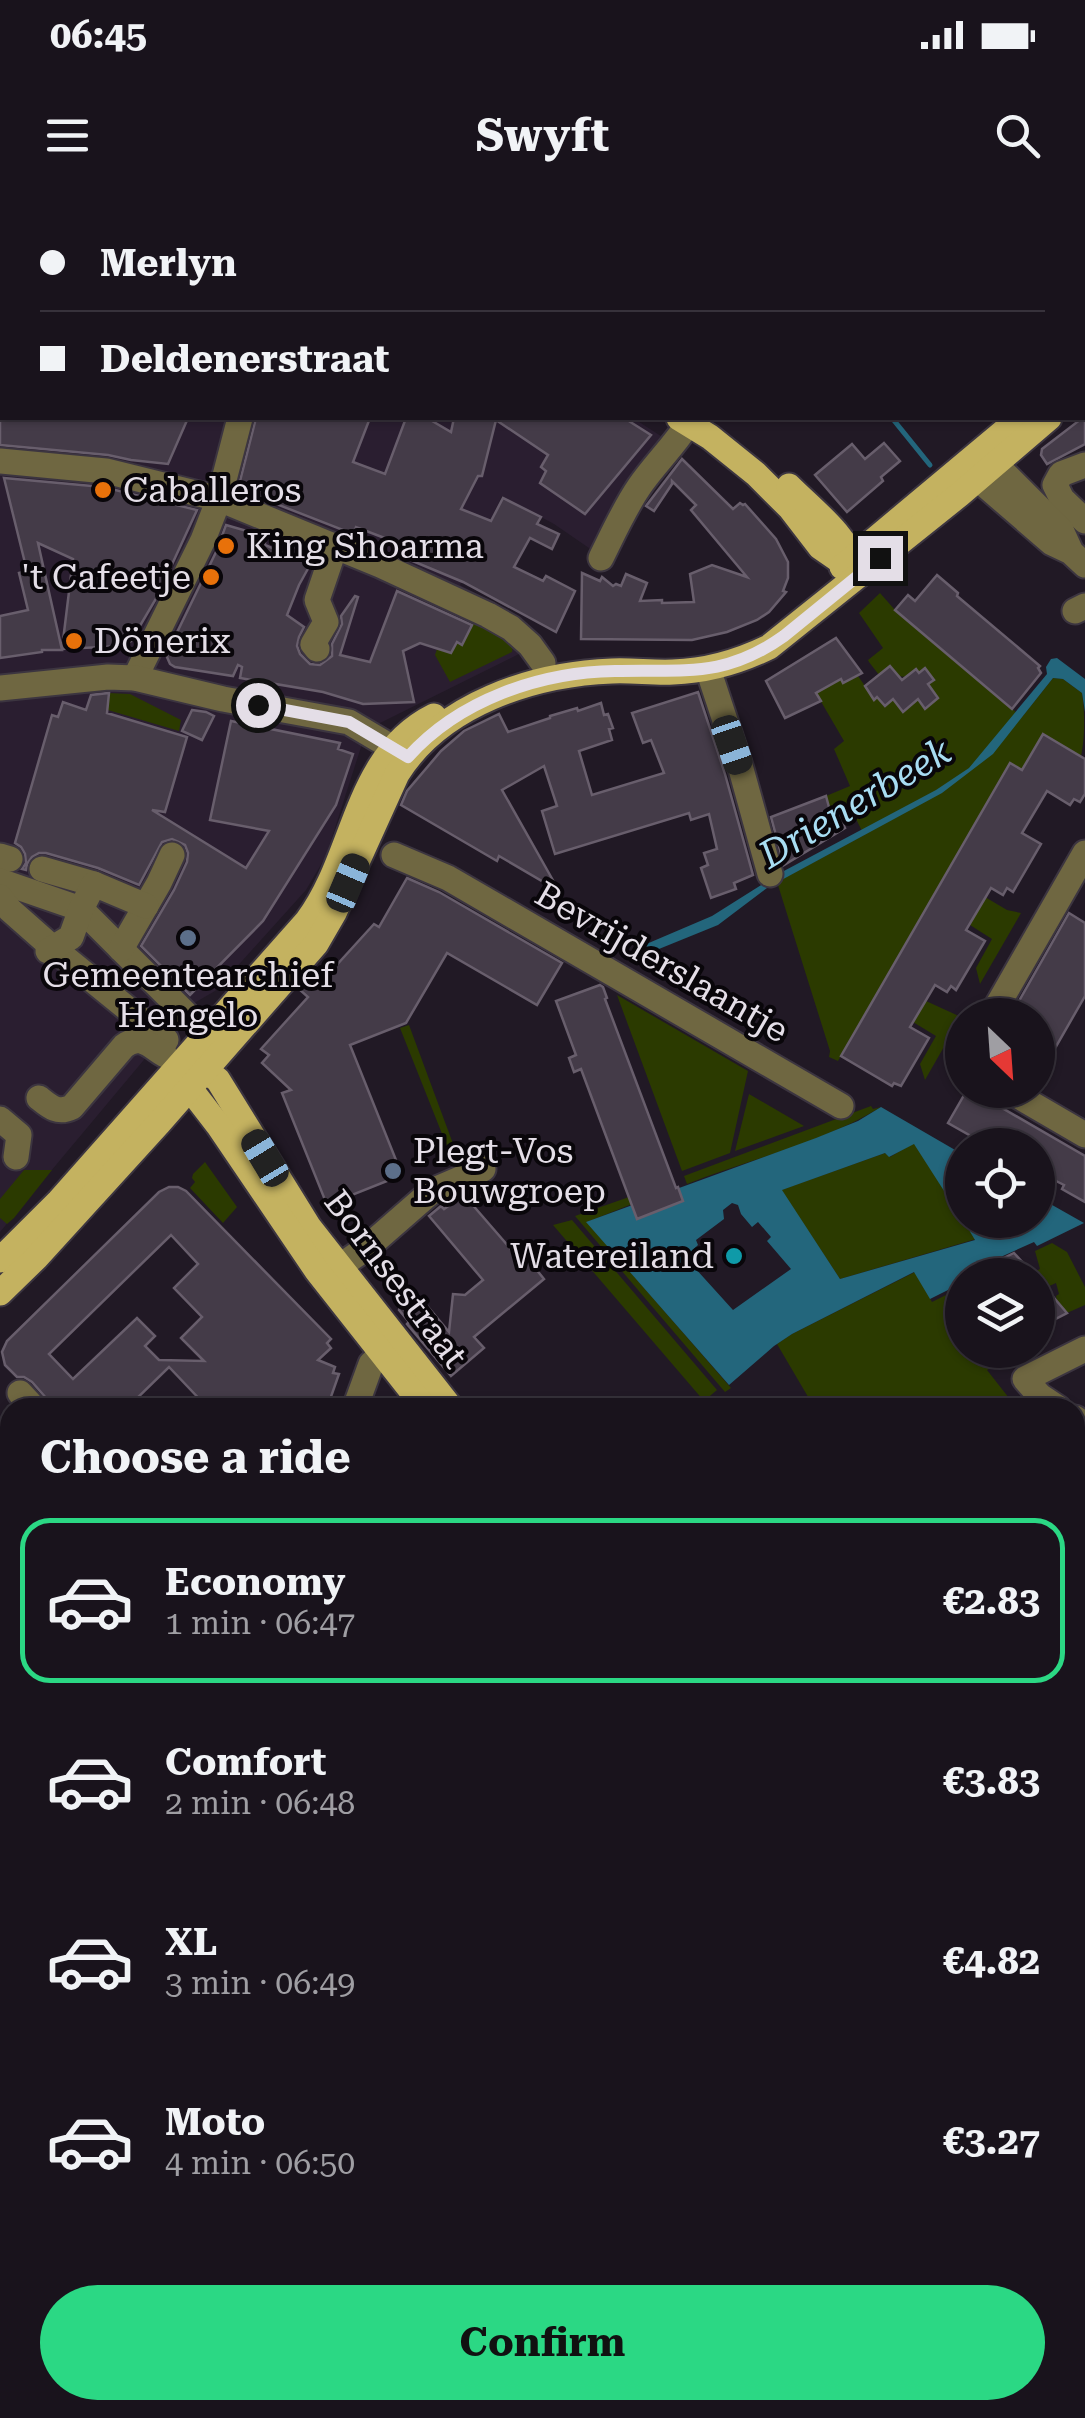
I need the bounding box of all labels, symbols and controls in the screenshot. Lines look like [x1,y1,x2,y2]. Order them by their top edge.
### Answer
text: 06:45 [50,13,147,57]
icon: menu [40,108,95,163]
icon: search [990,108,1045,163]
text: Swyft [476,109,609,162]
text: Merlyn [100,241,237,285]
text: Deldenerstraat [100,337,390,381]
place label: Caballeros [123,470,301,511]
marker: Caballeros [92,479,114,501]
place label: King Shoarma [246,526,484,567]
marker: King Shoarma [215,535,237,557]
route end [858,536,903,581]
place label: 't Cafeetje [21,557,191,598]
marker: 't Cafeetje [200,566,222,588]
place label: Dönerix [94,621,230,662]
marker: Dönerix [63,630,85,652]
route start [236,683,281,728]
car [708,712,756,778]
water label: Drienerbeek [750,728,959,878]
car [322,850,374,916]
street label: Bevrijderslaantje [528,873,795,1051]
marker: Gemeentearchief Hengelo [177,927,199,949]
place label: Gemeentearchief Hengelo [43,955,335,1036]
north arrow [945,998,1055,1108]
map controls [945,998,1055,1368]
car [237,1125,293,1191]
button: locate [945,1128,1055,1238]
place label: Plegt-Vos Bouwgroep [413,1131,606,1212]
marker: Plegt-Vos Bouwgroep [382,1160,404,1182]
street label: Bornsestraat [316,1182,476,1376]
place label: Watereiland [510,1236,714,1277]
marker: Watereiland [723,1245,745,1267]
button: layers [945,1258,1055,1368]
text: Choose a ride [40,1431,351,1484]
icon: car [45,1556,135,1646]
text: Economy [165,1560,345,1604]
text: €2.83 [943,1579,1040,1623]
text: 1 min · 06:47 [165,1604,355,1642]
icon: car [45,1736,135,1826]
text: Comfort [165,1740,326,1784]
text: €3.83 [943,1759,1040,1803]
text: 2 min · 06:48 [165,1784,355,1822]
icon: car [45,1916,135,2006]
text: XL [165,1920,217,1964]
text: €4.82 [943,1939,1040,1983]
text: 3 min · 06:49 [165,1964,355,2002]
icon: car [45,2096,135,2186]
text: Moto [165,2100,265,2144]
text: €3.27 [943,2119,1040,2163]
text: 4 min · 06:50 [165,2144,355,2182]
button: Confirm [40,2285,1045,2400]

